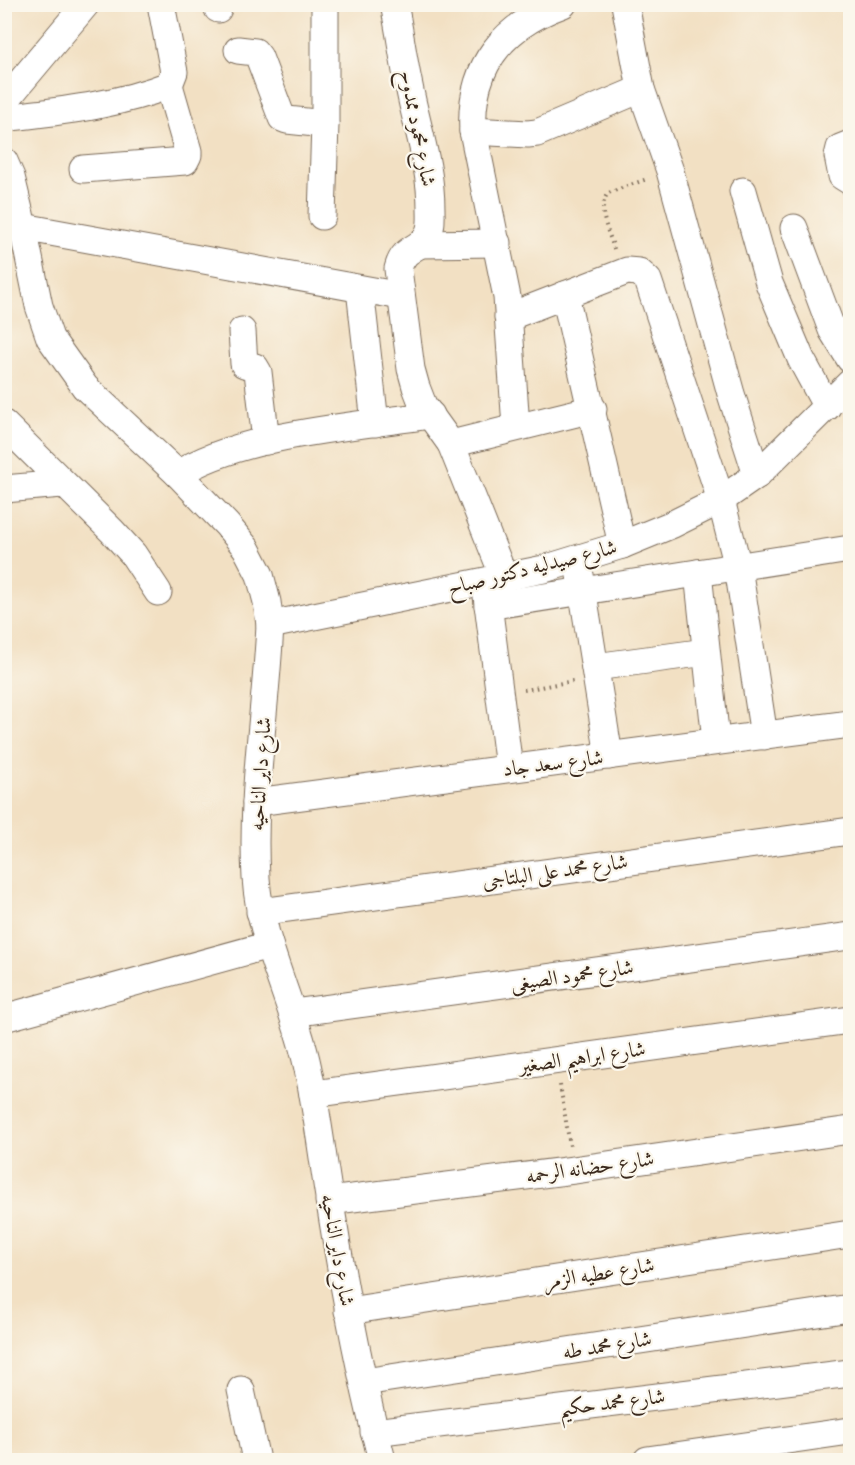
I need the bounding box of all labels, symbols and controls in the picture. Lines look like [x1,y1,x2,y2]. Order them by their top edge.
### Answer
street label: شارع محمود ممدوح [388,67,443,190]
street label: شارع صيدليه دكتور صباح [444,532,621,606]
street label: شارع داير الناحيه [242,716,282,832]
street label: شارع سعد جاد [501,743,605,787]
street label: شارع محمد على البلتاجى [480,847,630,899]
street label: شارع محمود الصيغى [509,953,636,1001]
street label: شارع ابراهيم الصغير [515,1034,648,1087]
street label: شارع حضانه الرحمه [524,1144,656,1194]
street label: شارع داير الناحيه [310,1192,362,1309]
street label: شارع عطيه الزمر [542,1250,657,1300]
street label: شارع محمد طه [560,1324,654,1370]
street label: شارع محمد حكيم [557,1382,668,1429]

